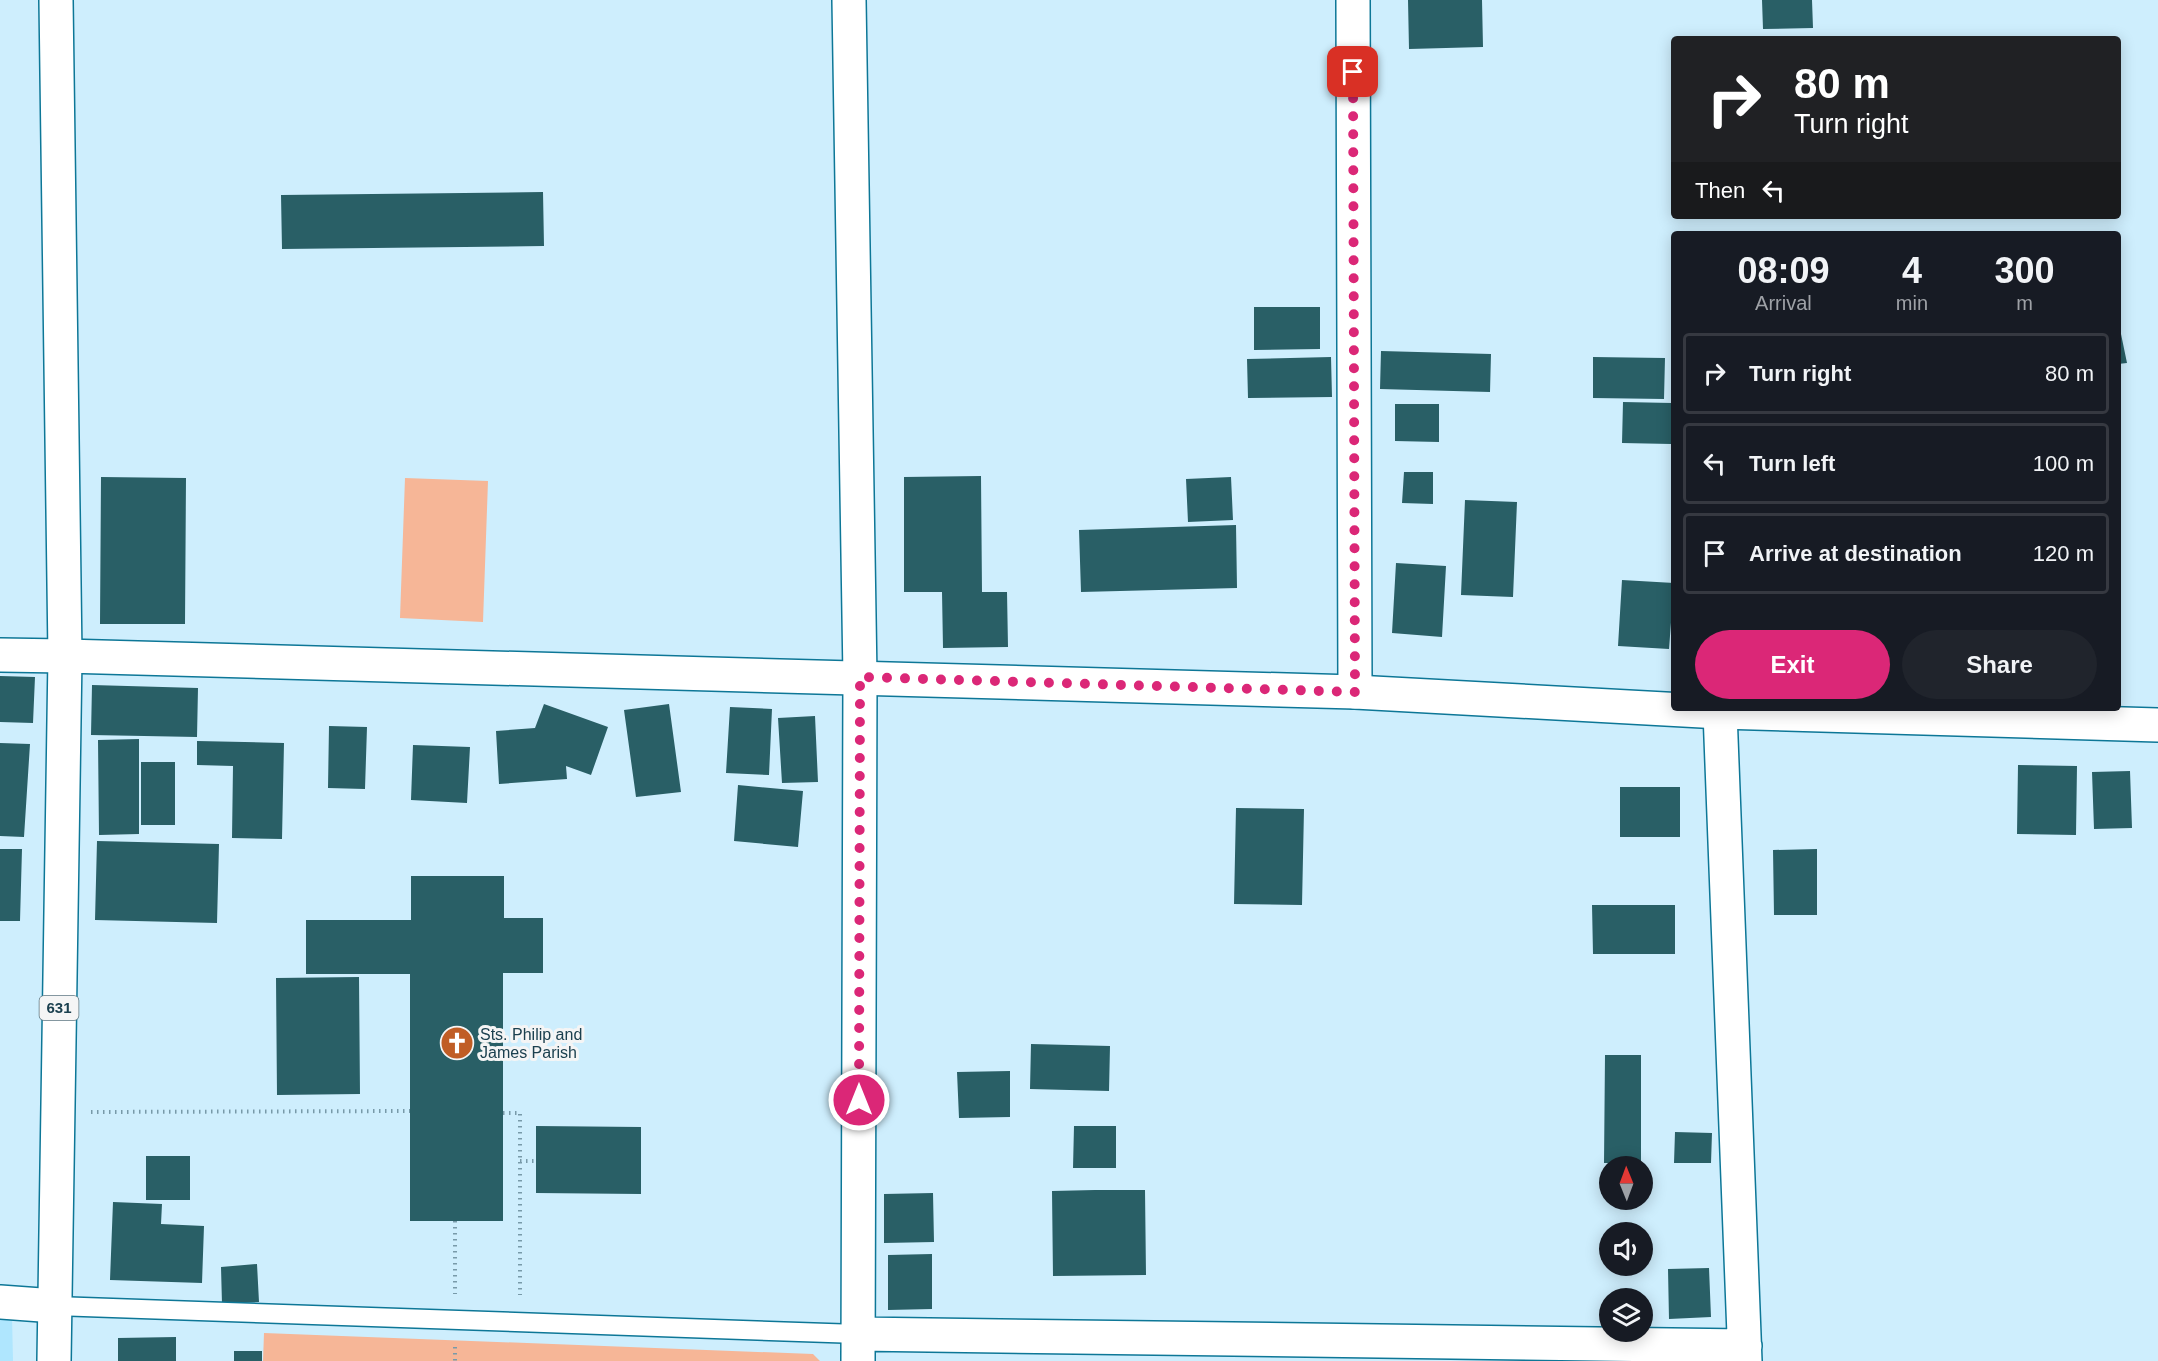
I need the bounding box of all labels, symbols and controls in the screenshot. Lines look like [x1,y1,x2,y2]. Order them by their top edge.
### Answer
pin [1327,46,1378,97]
icon: arrive [1336,55,1369,88]
icon: right [1695,60,1773,138]
text: 80 m [1794,60,1890,107]
text: Turn right [1794,109,1909,139]
icon: left [1757,174,1790,207]
text: Then [1695,178,1745,203]
text: 08:09 [1737,250,1829,291]
text: 4 [1902,250,1922,291]
text: 300 [1994,250,2055,291]
text: Arrival [1755,292,1812,314]
text: min [1896,292,1928,314]
text: m [2016,292,2033,314]
icon: right [1698,357,1731,390]
text: Turn right [1749,361,1851,386]
text: 80 m [2045,361,2094,386]
icon: left [1698,447,1731,480]
text: Turn left [1749,451,1835,476]
text: 100 m [2033,451,2094,476]
icon: arrive [1698,537,1731,570]
text: Arrive at destination [1749,541,1962,566]
text: 120 m [2033,541,2094,566]
button: Exit [1695,630,1890,699]
button: Share [1902,630,2097,699]
road number: 631 [40,996,78,1020]
church icon: Sts. Philip and James Parish [439,1025,475,1061]
place label: Sts. Philip and James Parish [480,1026,582,1061]
position arrow [827,1068,891,1132]
north arrow [1599,1156,1653,1210]
map controls [1599,1156,1653,1342]
button: sound [1599,1222,1653,1276]
button: layers [1599,1288,1653,1342]

